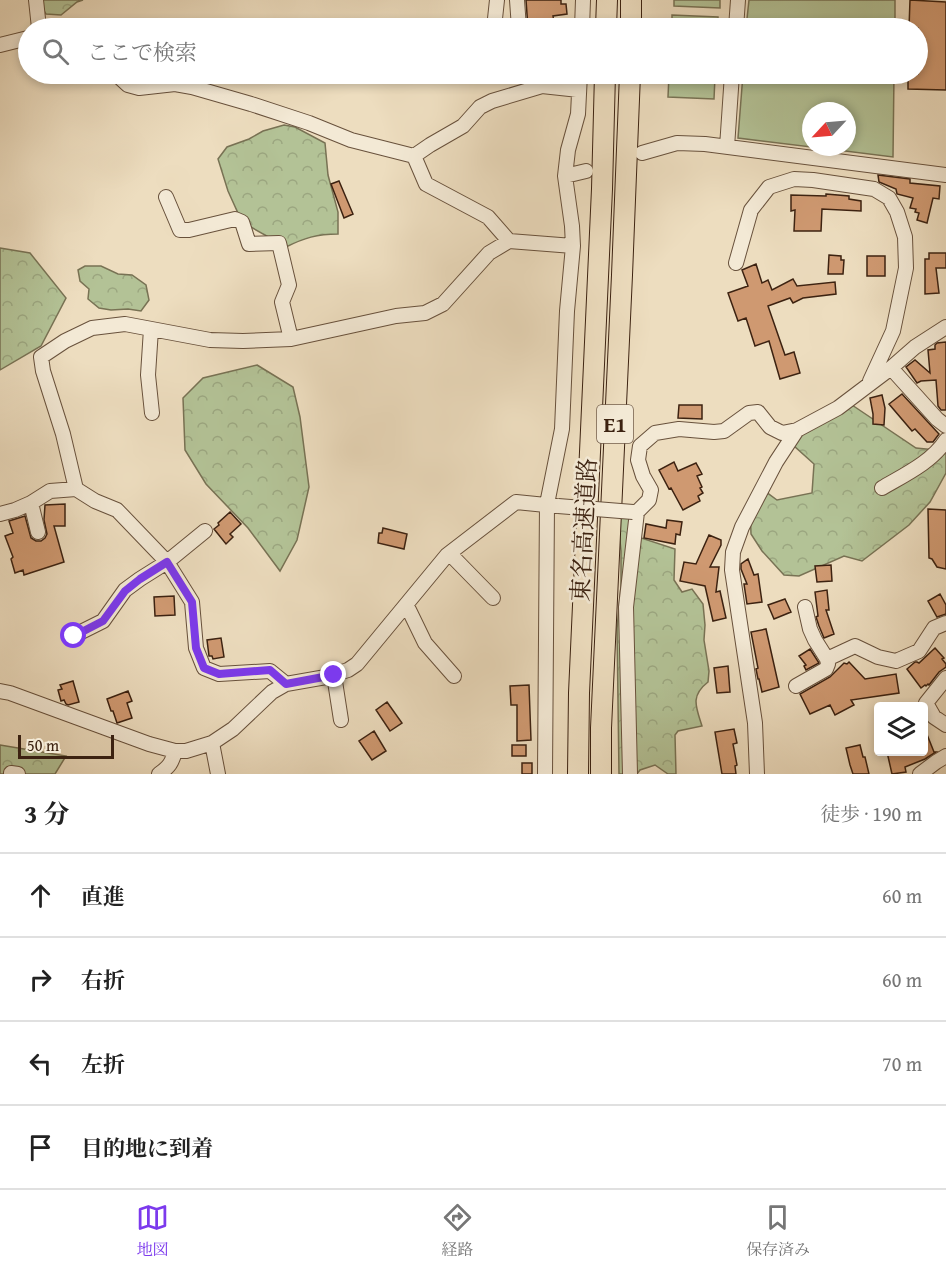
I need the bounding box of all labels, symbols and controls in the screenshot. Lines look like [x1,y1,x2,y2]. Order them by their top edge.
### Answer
search box [18,18,928,84]
icon: search [39,35,72,68]
text: ここで検索 [87,36,197,68]
north arrow [802,102,856,156]
road number: E1 [597,405,633,443]
street label: 東名高速道路 [562,457,605,603]
route start [60,622,86,648]
route end [320,661,346,687]
map controls [874,702,928,756]
button: layers [874,702,928,756]
scale bar [18,732,114,760]
text: 50 m [27,733,59,757]
text: 3 分 [24,794,69,833]
text: 徒歩 · 190 m [820,799,922,828]
icon: ahead [24,879,57,912]
text: 直進 [81,880,125,912]
text: 60 m [882,881,922,910]
icon: right [24,963,57,996]
text: 右折 [81,964,125,996]
text: 60 m [882,965,922,994]
icon: left [24,1047,57,1080]
text: 左折 [81,1048,125,1080]
text: 70 m [882,1049,922,1078]
icon: arrive [24,1131,57,1164]
text: 目的地に到着 [81,1132,213,1164]
tab: 地図 [136,1201,169,1261]
tab: 経路 [441,1201,474,1261]
tab: 保存済み [746,1201,810,1261]

